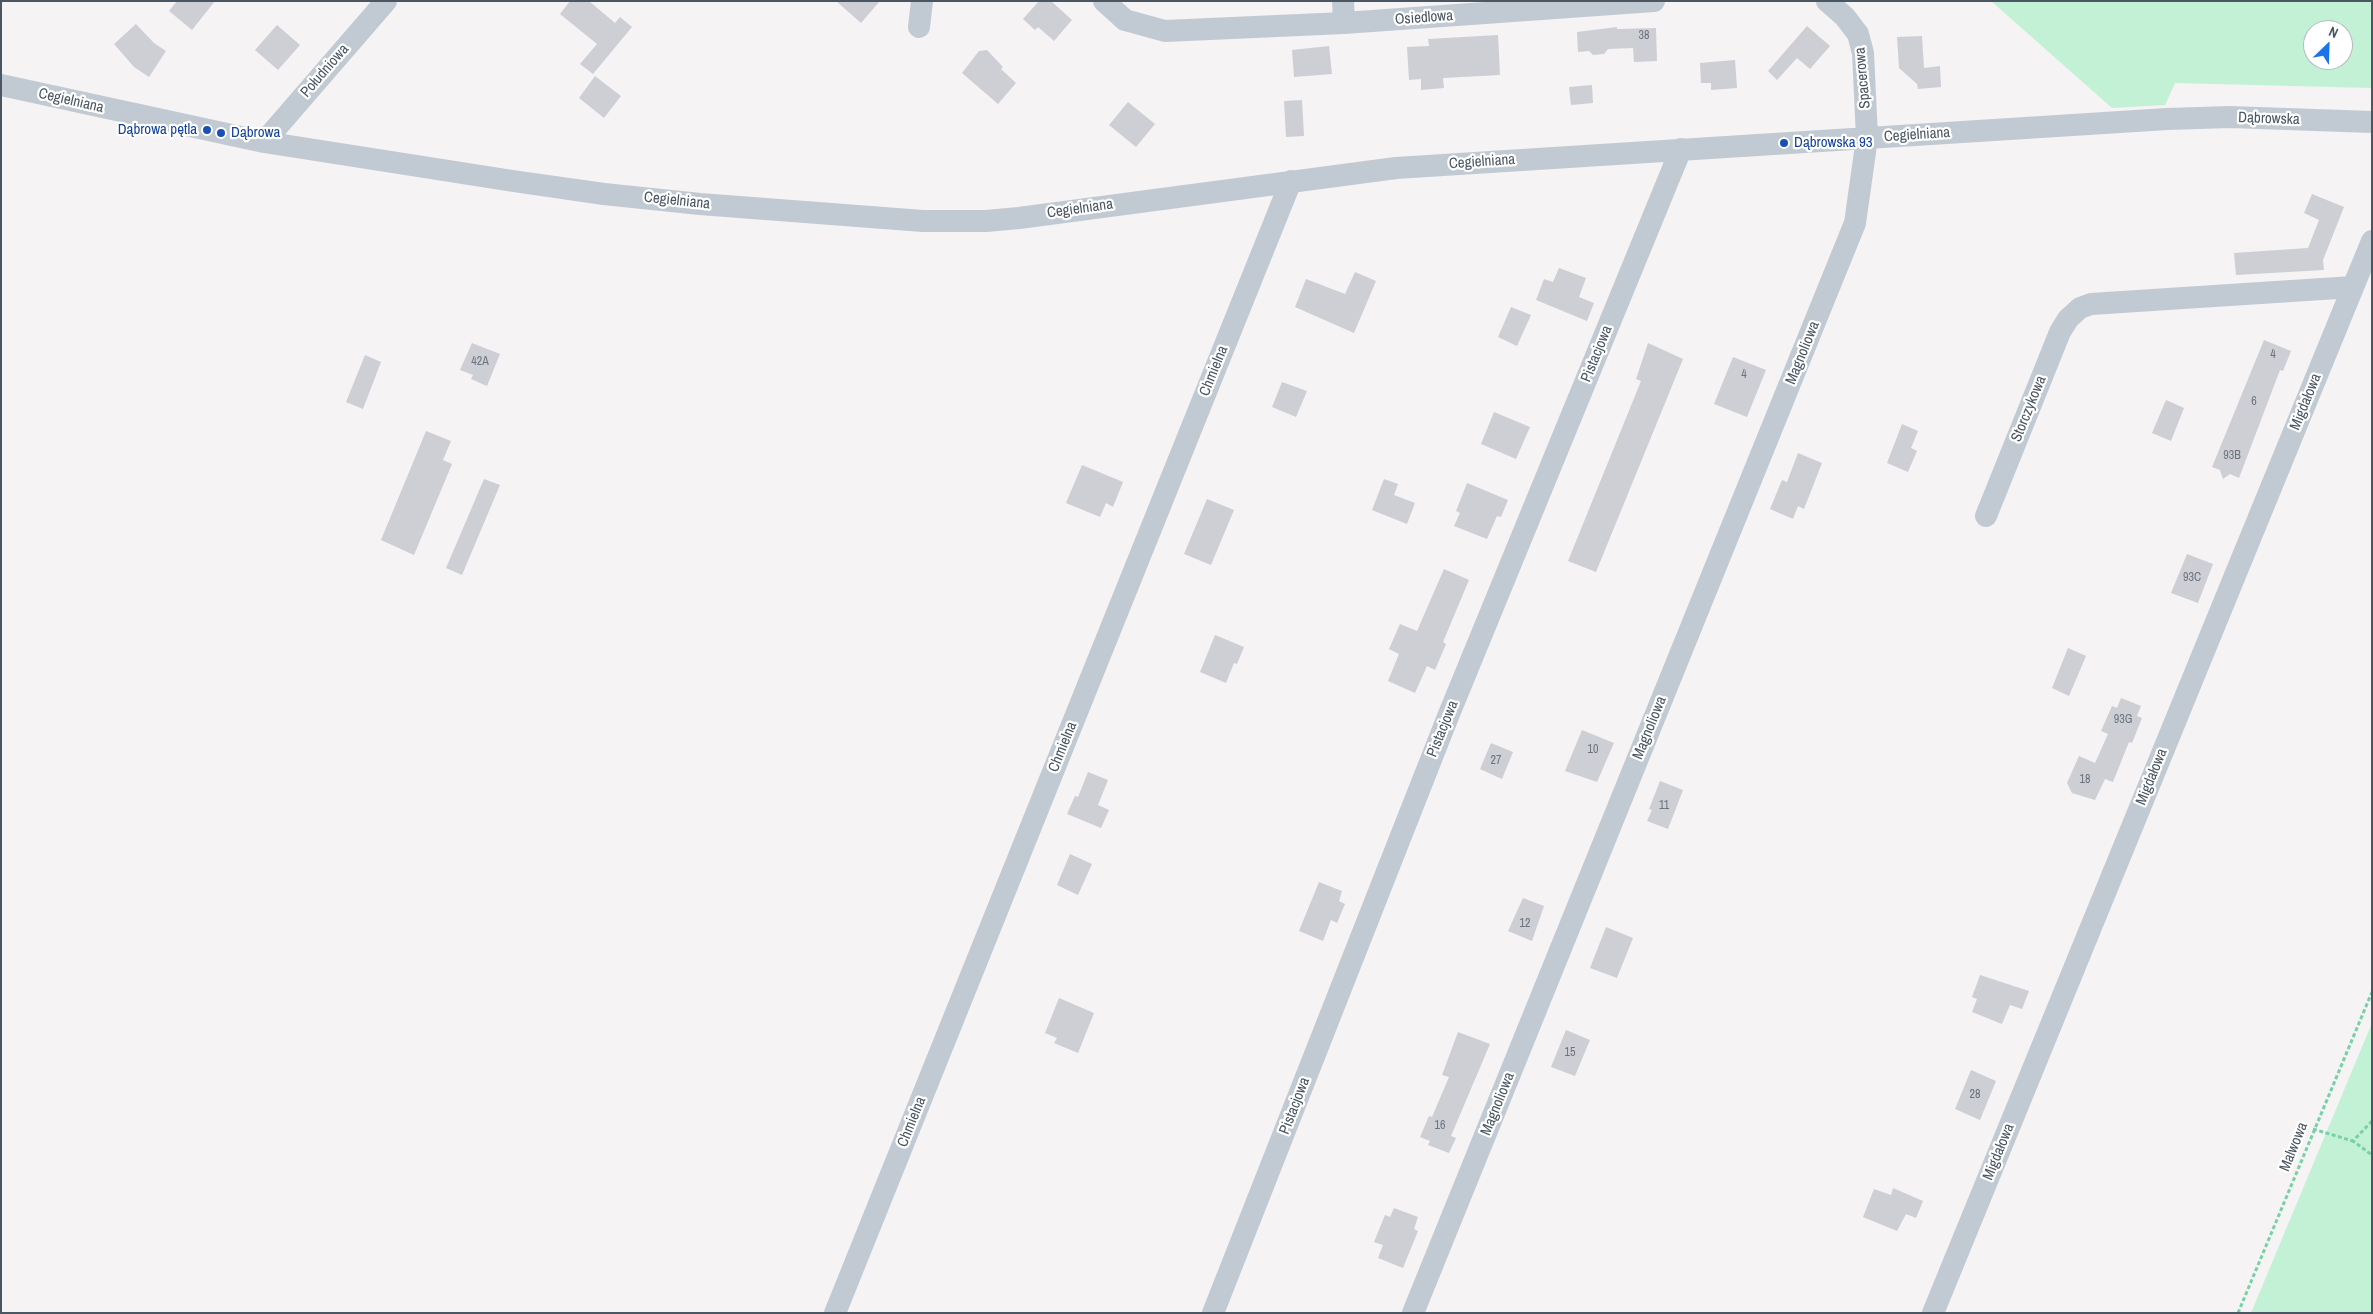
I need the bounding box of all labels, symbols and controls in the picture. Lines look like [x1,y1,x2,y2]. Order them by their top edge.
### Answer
street label: Osiedlowa [1394,7,1454,29]
north arrow [2303,20,2353,70]
text: N [2326,22,2341,42]
house number: 38 [1639,29,1649,43]
street label: Południowa [297,41,353,101]
street label: Spacerowa [1851,47,1875,109]
street label: Cegielniana [37,85,105,117]
street label: Dąbrowska [2238,109,2300,129]
place label: Dąbrowa pętla [118,121,197,139]
marker: Dąbrowa pętla [201,124,213,136]
place label: Dąbrowa [231,124,280,142]
street label: Cegielniana [1883,124,1951,146]
marker: Dąbrowa [215,127,227,139]
place label: Dąbrowska 93 [1794,134,1873,152]
marker: Dąbrowska 93 [1778,137,1790,149]
street label: Cegielniana [1448,151,1516,173]
street label: Cegielniana [643,189,711,213]
street label: Cegielniana [1046,195,1114,223]
street label: Magnoliowa [1782,319,1824,387]
street label: Pistacjowa [1578,323,1616,385]
street label: Chmielna [1196,343,1232,399]
house number: 4 [2270,348,2276,362]
house number: 42A [471,355,489,369]
house number: 4 [1741,368,1747,382]
street label: Migdałowa [2287,371,2325,433]
street label: Storczykowa [2008,373,2050,445]
house number: 6 [2251,395,2257,409]
house number: 93B [2223,449,2241,463]
house number: 93C [2183,571,2201,585]
street label: Magnoliowa [1629,694,1671,762]
street label: Pistacjowa [1424,698,1462,760]
house number: 93G [2114,713,2132,727]
street label: Chmielna [1045,719,1081,775]
house number: 10 [1588,743,1598,757]
street label: Migdałowa [2133,746,2171,808]
house number: 27 [1491,754,1501,768]
house number: 18 [2080,773,2090,787]
house number: 11 [1659,799,1669,813]
house number: 12 [1520,917,1530,931]
house number: 15 [1565,1046,1575,1060]
street label: Magnoliowa [1477,1070,1519,1138]
street label: Pistacjowa [1276,1075,1314,1137]
house number: 28 [1970,1088,1980,1102]
street label: Chmielna [894,1094,930,1150]
house number: 16 [1435,1119,1445,1133]
street label: Malwowa [2276,1120,2312,1174]
street label: Migdałowa [1980,1121,2018,1183]

